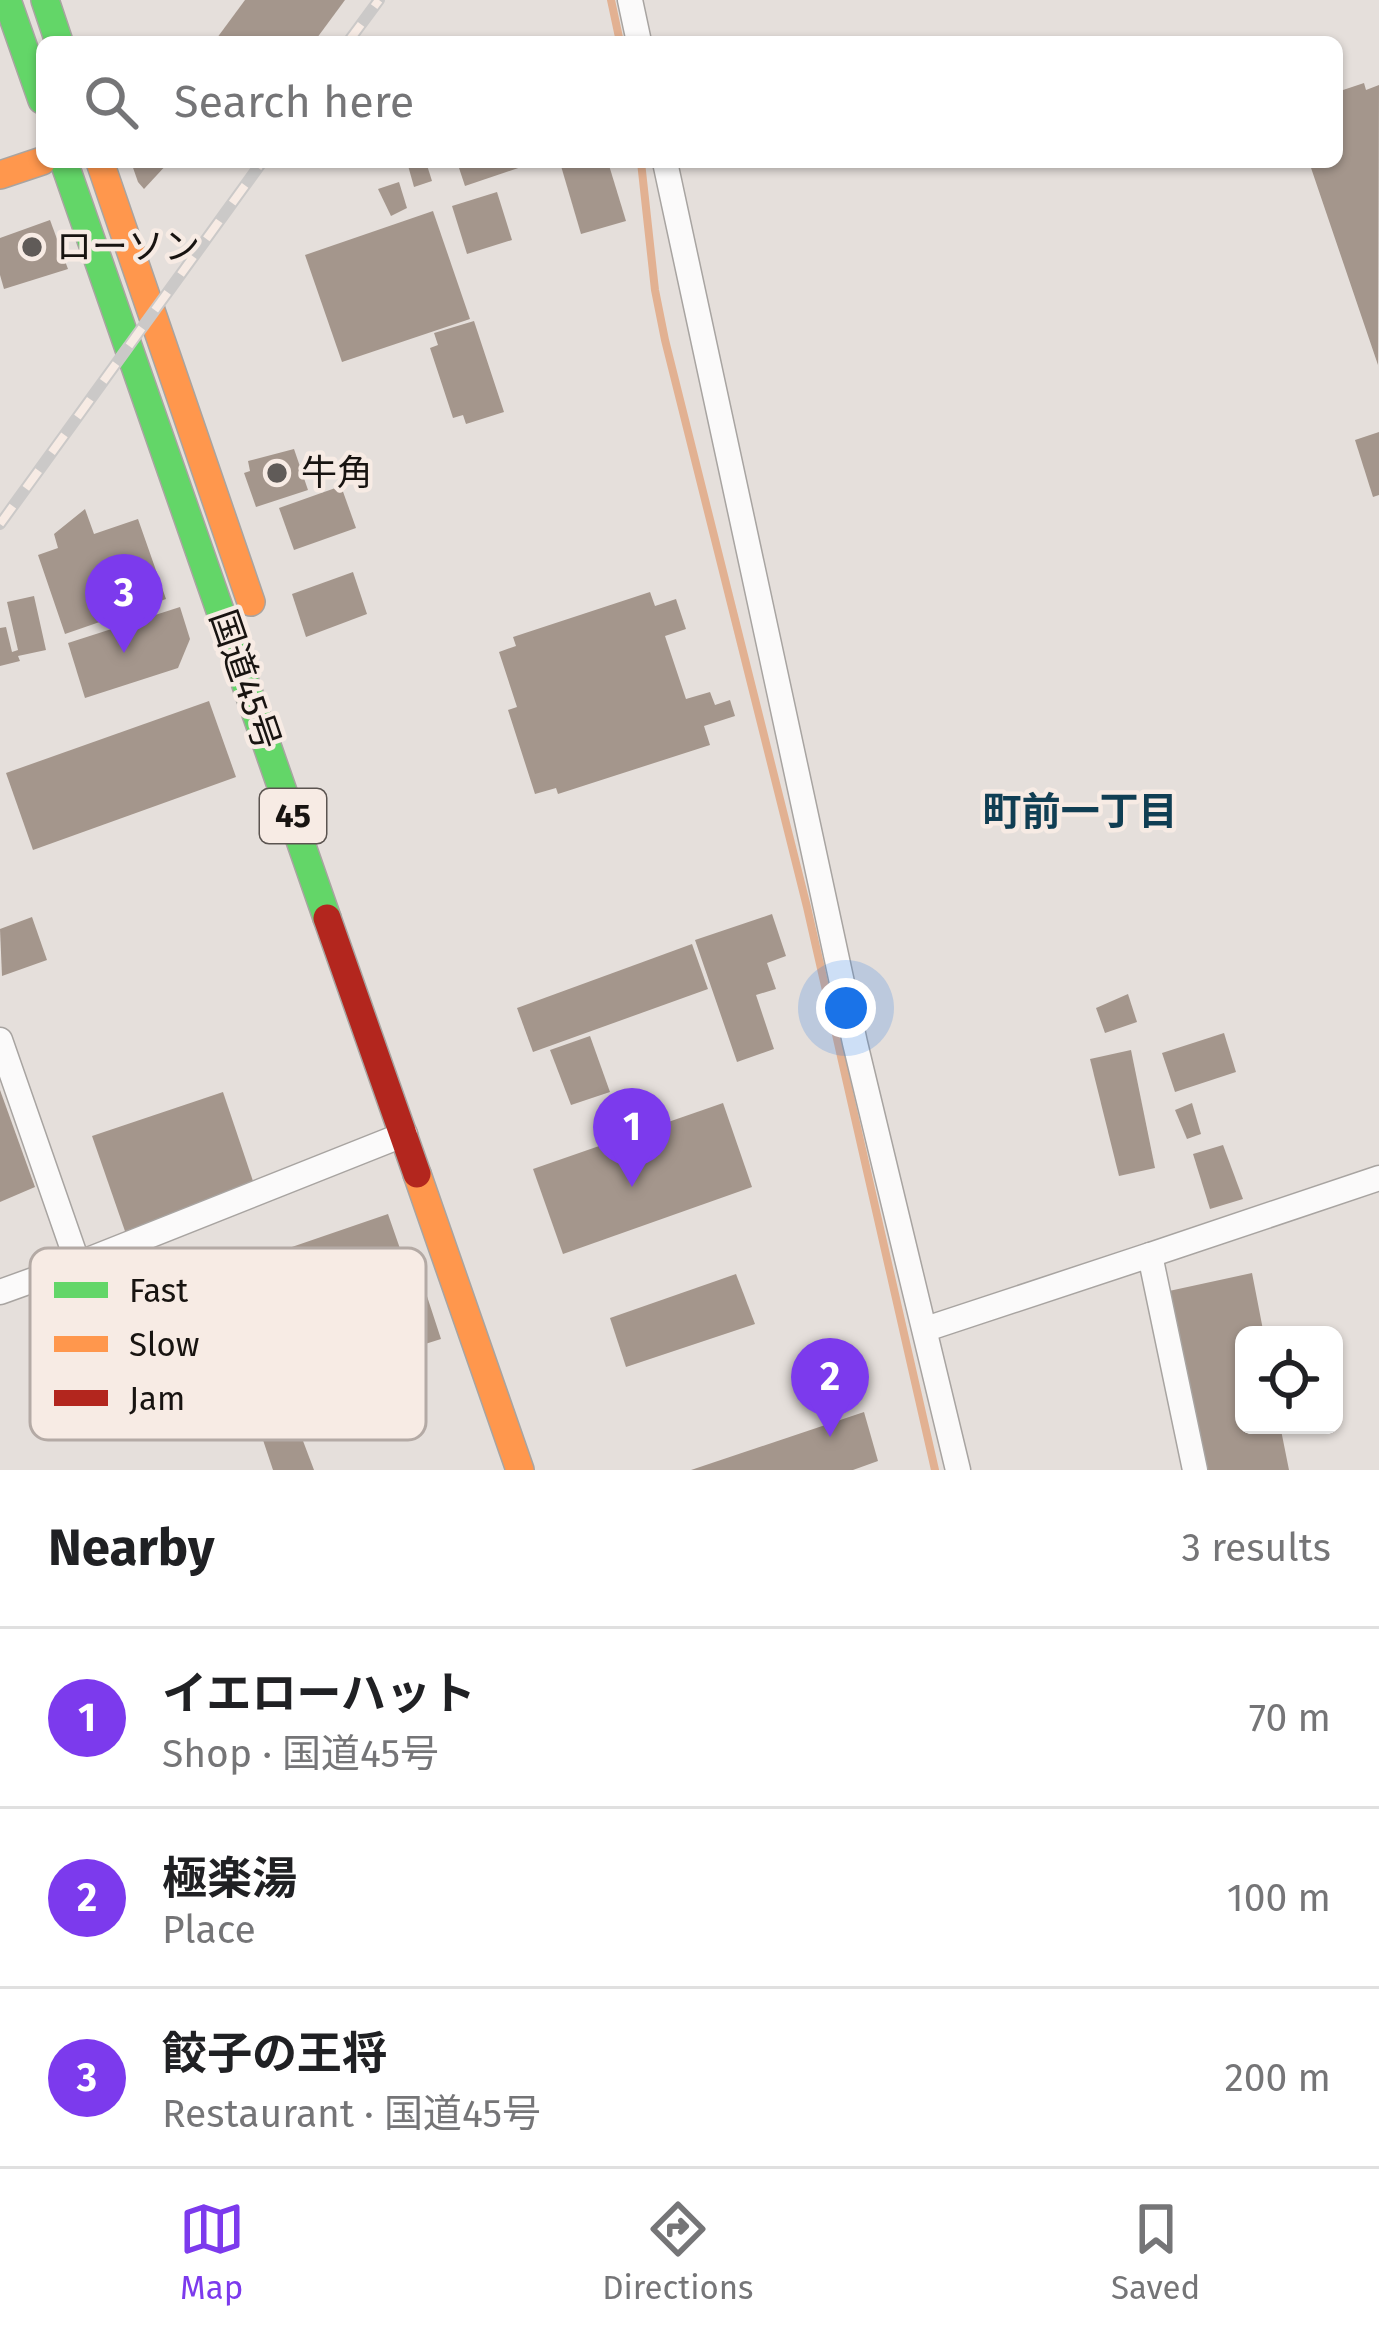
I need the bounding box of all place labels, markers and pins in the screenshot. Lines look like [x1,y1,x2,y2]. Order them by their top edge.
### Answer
place label: ローソン [56,225,200,269]
marker: ローソン [19,234,45,260]
place label: 牛角 [301,451,373,495]
marker: 牛角 [264,460,290,486]
pin: 3 [85,554,163,653]
pin: 1 [593,1088,671,1187]
pin: 2 [791,1338,869,1437]

